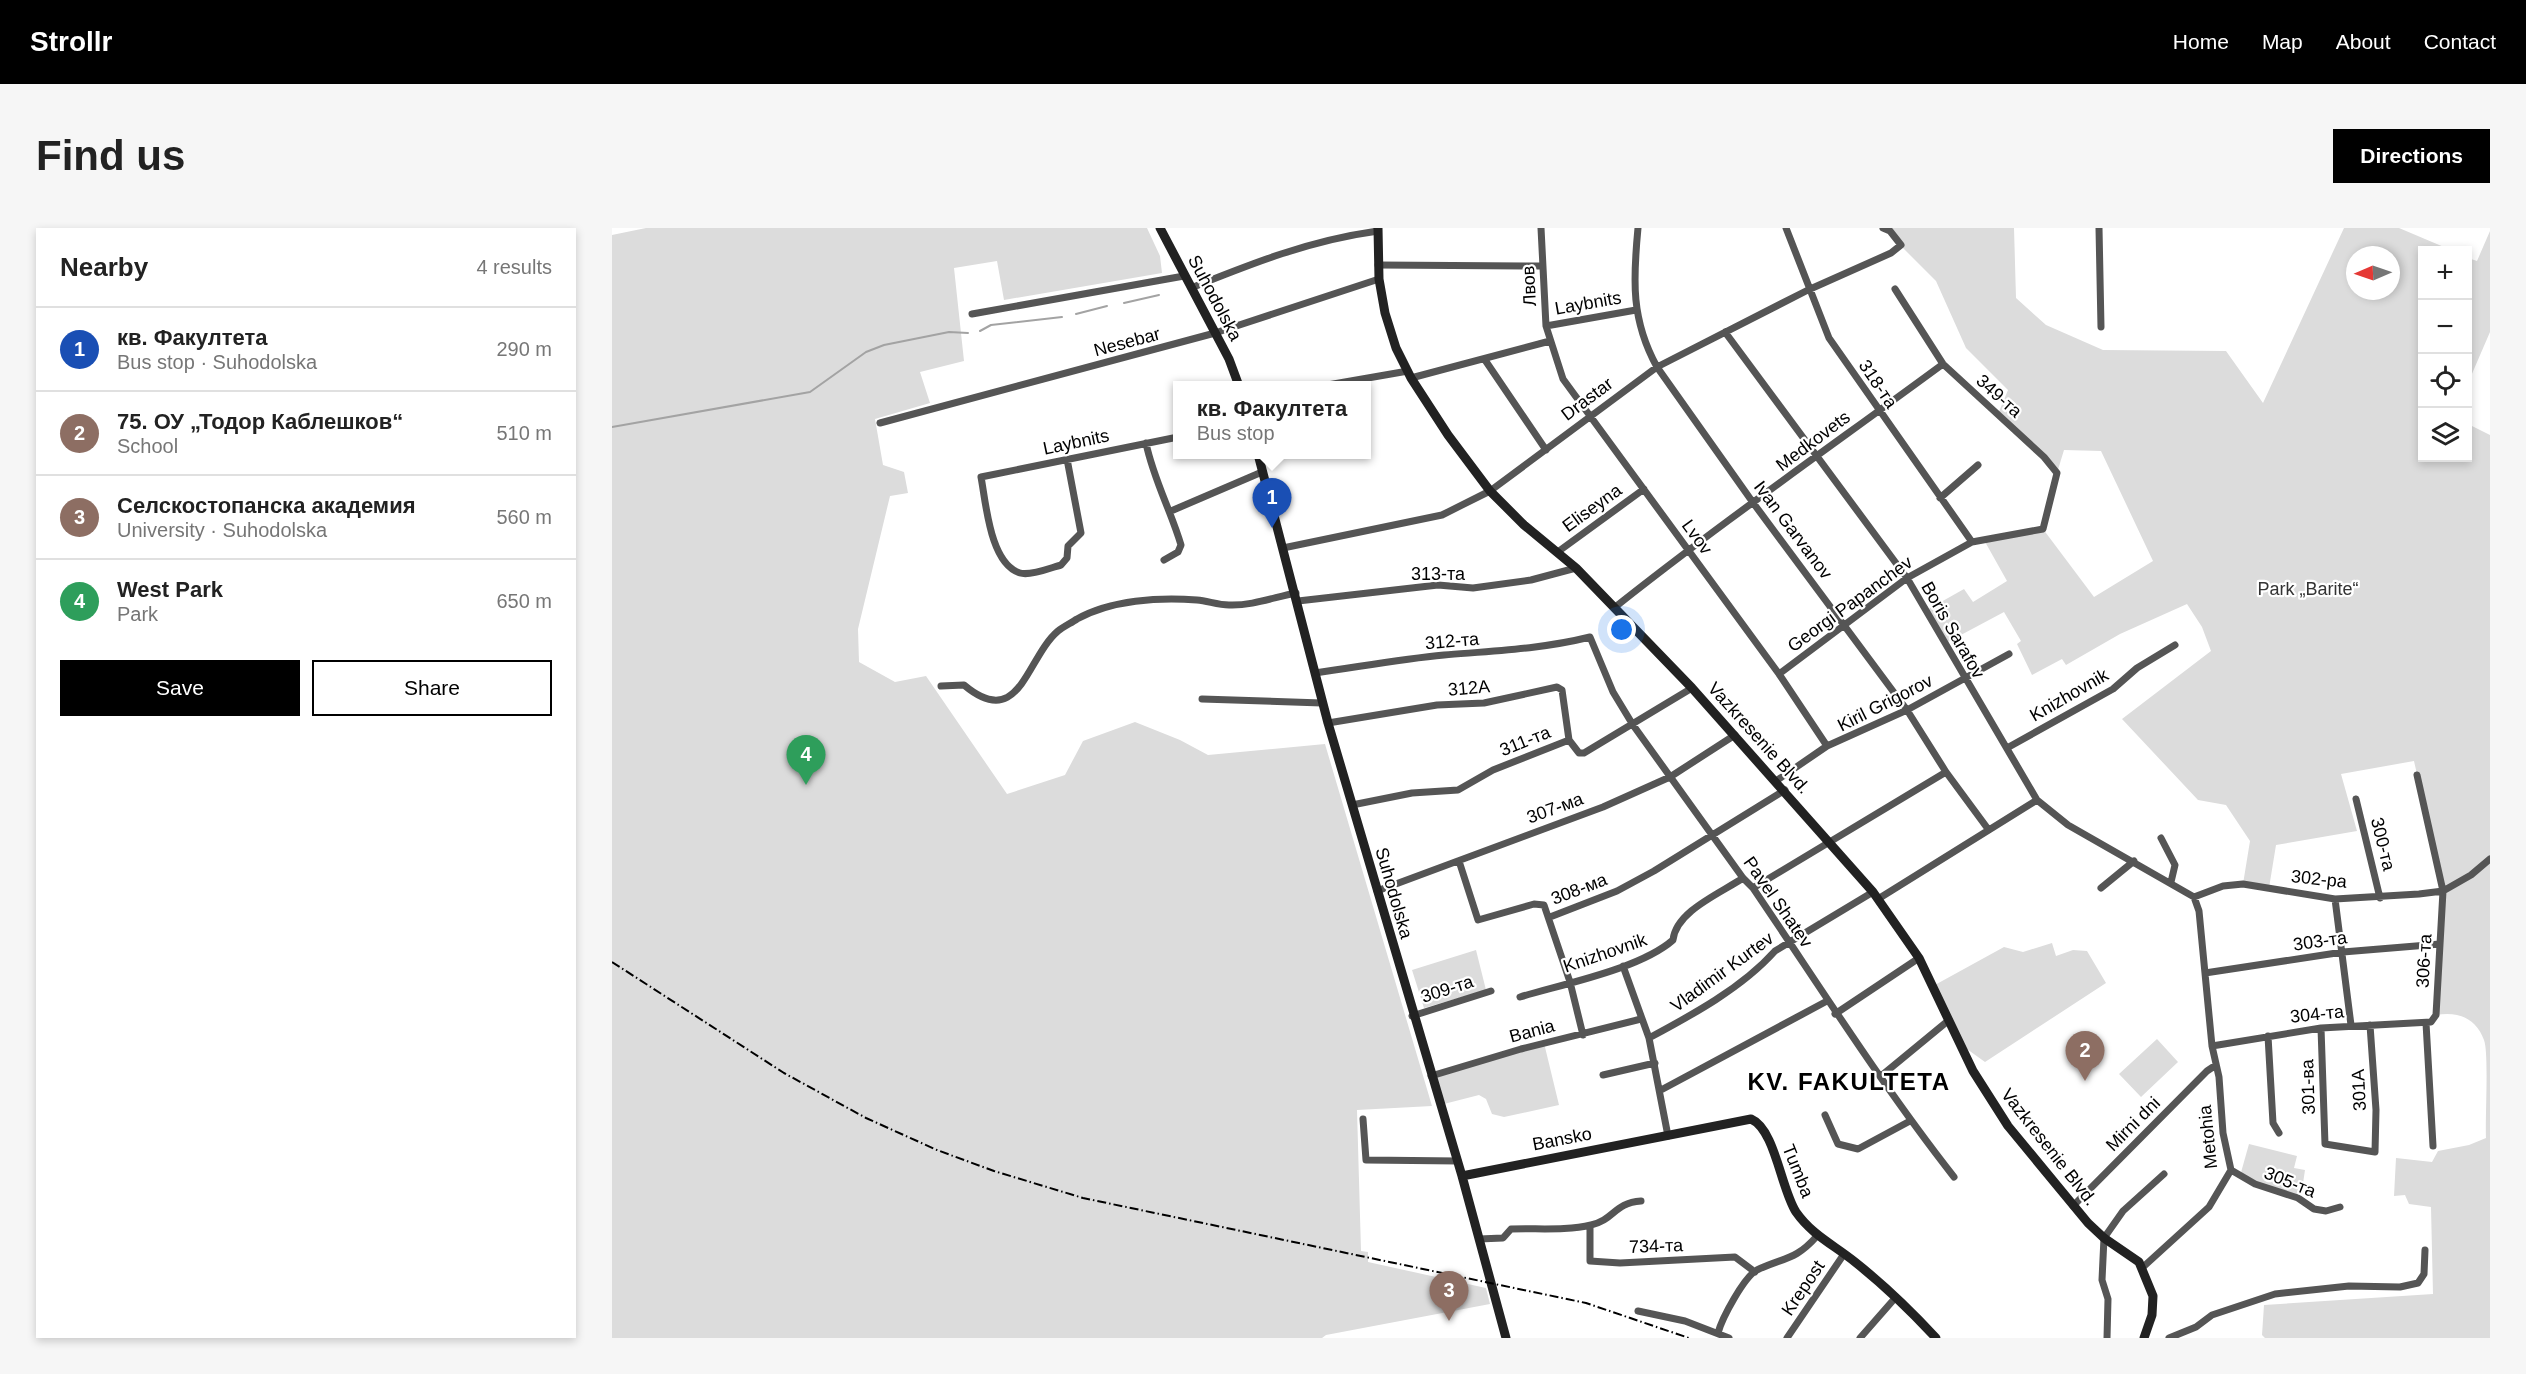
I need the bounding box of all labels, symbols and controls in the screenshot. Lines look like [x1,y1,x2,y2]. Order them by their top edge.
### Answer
text: Strollr [30,26,112,57]
text: Home [2173,30,2229,53]
text: Map [2262,30,2303,53]
text: About [2336,30,2391,53]
text: Contact [2424,30,2496,53]
button: Directions [2333,129,2490,183]
text: Find us [36,132,185,179]
north arrow [2346,246,2400,300]
map controls [2418,246,2472,462]
button: + [2418,246,2472,300]
text: Nearby [60,252,148,282]
street label: Suhodolska [1184,252,1246,345]
text: 4 results [476,256,552,278]
street label: Лвов [1518,265,1540,307]
street label: Laybnits [1553,287,1623,319]
button: − [2418,300,2472,354]
street label: Nesebar [1092,324,1162,360]
text: кв. Факултета [117,325,267,350]
text: 1 [74,338,85,360]
text: 290 m [496,338,552,360]
text: Bus stop · Suhodolska [117,351,317,373]
button: locate [2418,354,2472,408]
street label: 318-та [1855,356,1902,413]
street label: 349-та [1972,370,2027,422]
street label: Drastar [1557,373,1617,425]
popup [1173,381,1371,459]
text: кв. Факултета [1197,396,1347,421]
street label: Medkovets [1772,407,1854,475]
button: layers [2418,408,2472,462]
text: 75. ОУ „Тодор Каблешков“ [117,409,403,434]
text: 2 [74,422,85,444]
text: 510 m [496,422,552,444]
text: Bus stop [1197,422,1275,444]
street label: Laybnits [1041,425,1111,459]
text: School [117,435,178,457]
street label: Ivan Garvanov [1750,477,1836,583]
pin: 1 [1252,478,1292,528]
street label: Eliseyna [1559,479,1626,536]
text: Селскостопанска академия [117,493,416,518]
text: 3 [74,506,85,528]
text: 560 m [496,506,552,528]
street label: Lvov [1678,516,1716,558]
text: University · Suhodolska [117,519,327,541]
street label: Georgi Papanchev [1784,552,1916,656]
street label: 313-та [1411,564,1466,584]
text: West Park [117,577,223,602]
street label: Boris Sarafov [1917,578,1989,682]
park label: Park „Barite“ [2257,579,2359,599]
text: 4 [74,590,85,612]
text: 650 m [496,590,552,612]
text: Park [117,603,158,625]
your location [1607,615,1636,644]
street label: 312-та [1424,629,1481,653]
button: Save [60,660,300,716]
button: Share [312,660,552,716]
street label: Knizhovnik [2026,664,2113,725]
street label: Kiril Grigorov [1834,670,1936,736]
street label: 312А [1447,676,1491,700]
street label: Vazkresenie Blvd. [1704,678,1814,798]
street label: 311-та [1497,721,1554,760]
pin: 4 [786,736,826,785]
street label: 307-ма [1524,788,1587,827]
street label: 300-та [2367,815,2399,874]
street label: Suhodolska [1371,845,1417,942]
street label: Pavel Shatev [1739,853,1817,951]
street label: 302-ра [2290,866,2349,892]
street label: 308-ма [1548,869,1611,909]
street label: 303-та [2292,927,2349,955]
street label: Vladimir Kurtev [1667,928,1777,1016]
street label: Knizhovnik [1561,929,1650,977]
street label: 306-та [2413,932,2435,989]
street label: 309-та [1418,971,1477,1007]
street label: 304-та [2289,1001,2346,1027]
street label: Bania [1507,1015,1558,1047]
pin: 2 [2066,1032,2104,1081]
street label: 301-ва [2297,1058,2319,1115]
district label: KV. FAKULTETA [1747,1068,1951,1095]
street label: 301А [2348,1068,2370,1112]
street label: Vazkresenie Blvd. [1997,1085,2101,1209]
street label: Mirni dni [2102,1093,2164,1155]
street label: Metohia [2195,1103,2221,1170]
street label: Bansko [1531,1123,1593,1155]
street label: Tumba [1778,1142,1818,1201]
street label: 305-та [2261,1163,2320,1202]
street label: 734-та [1629,1235,1684,1257]
street label: Krepost [1777,1257,1829,1319]
pin: 3 [1430,1272,1468,1321]

